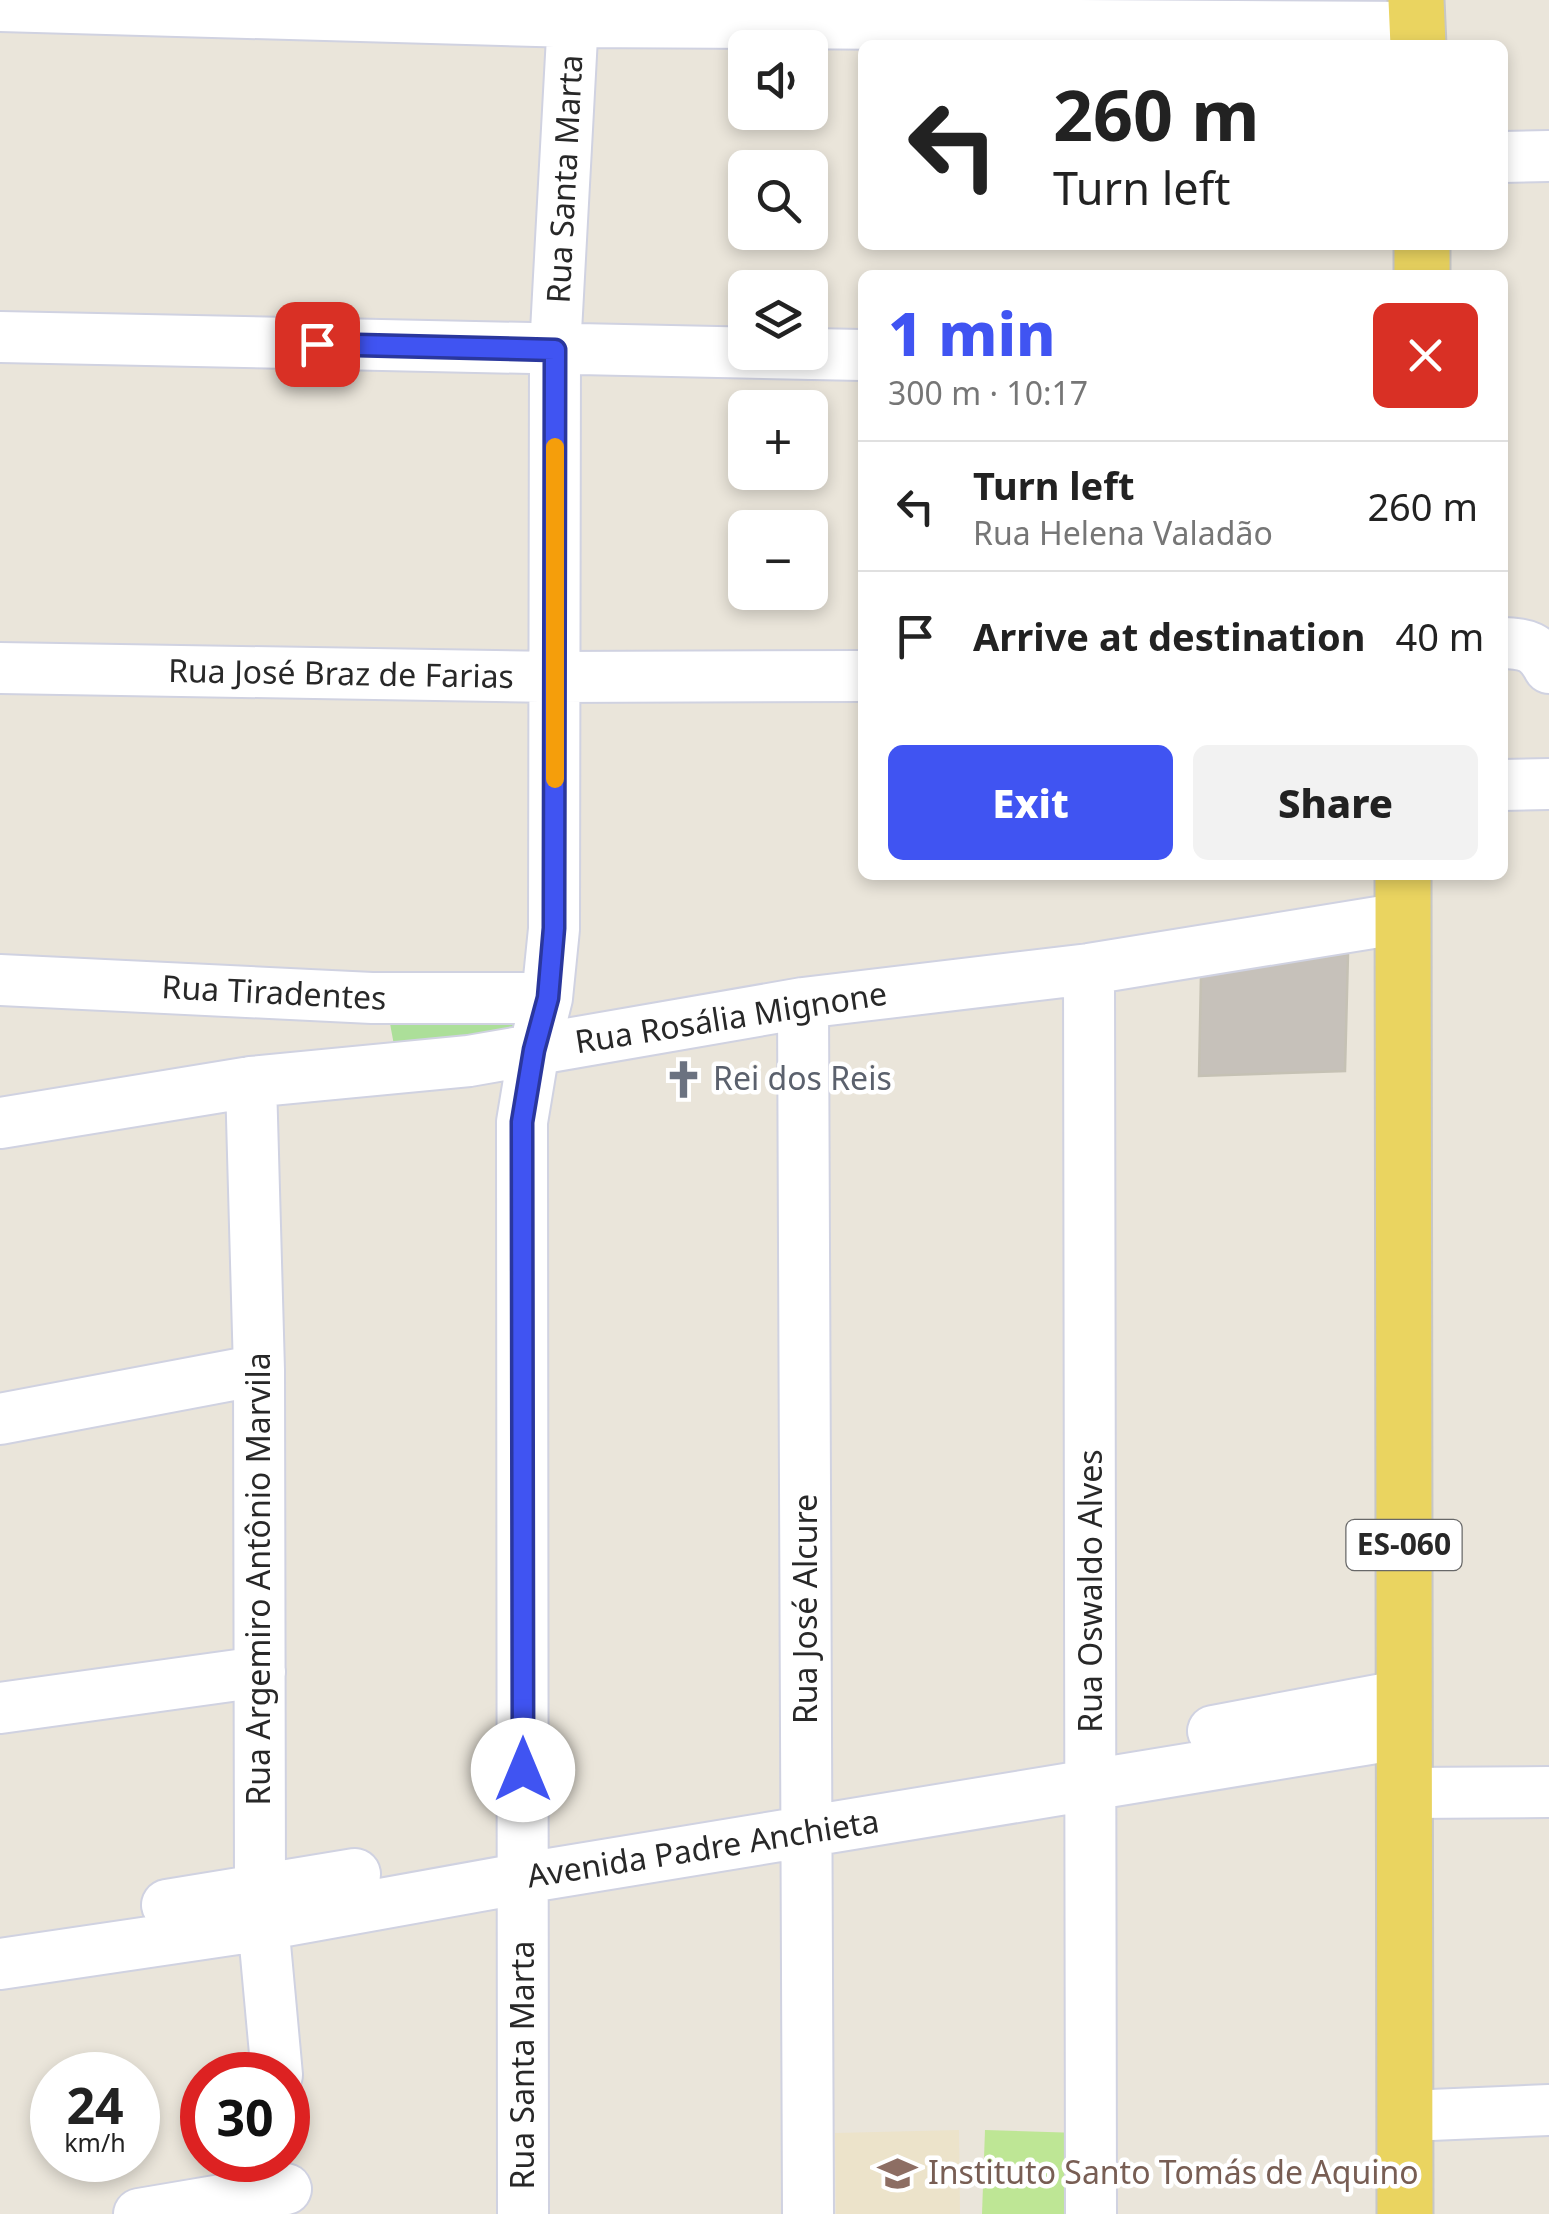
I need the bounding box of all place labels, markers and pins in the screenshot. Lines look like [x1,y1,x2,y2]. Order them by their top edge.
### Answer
pin [275,302,360,387]
place label: Rei dos Reis [713,1056,892,1099]
church icon: Rei dos Reis [662,1058,704,1100]
place label: Instituto Santo Tomás de Aquino [928,2150,1419,2193]
school or university icon: Instituto Santo Tomás de Aquino [877,2152,919,2194]

